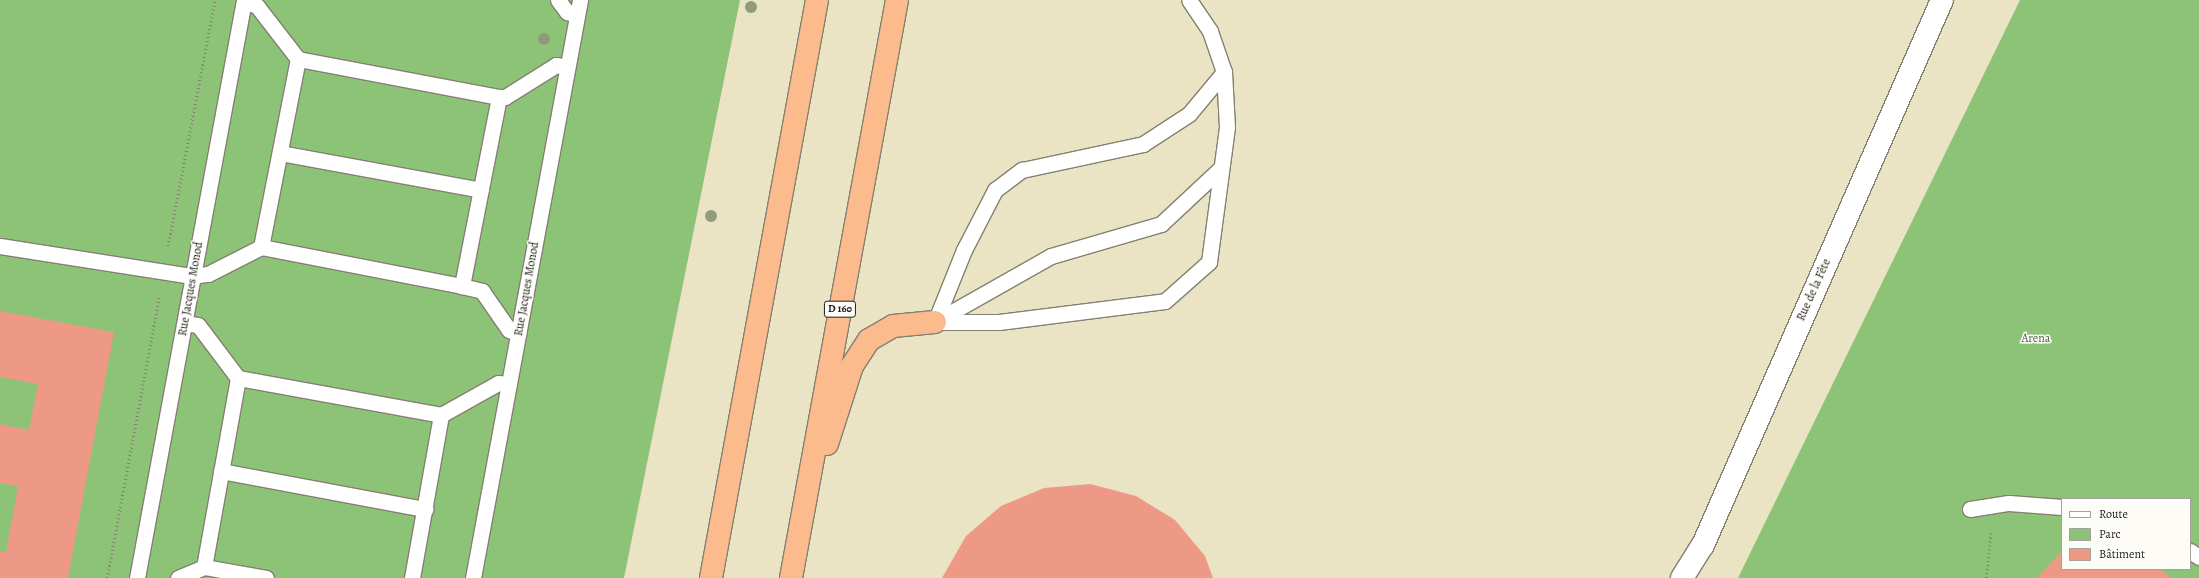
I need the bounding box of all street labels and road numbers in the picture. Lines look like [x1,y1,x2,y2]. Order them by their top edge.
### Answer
street label: Rue Jacques Monod [176,241,206,337]
street label: Rue Jacques Monod [512,241,542,337]
street label: Rue de la Fête [1794,257,1834,323]
road number: D 160 [823,300,857,318]

